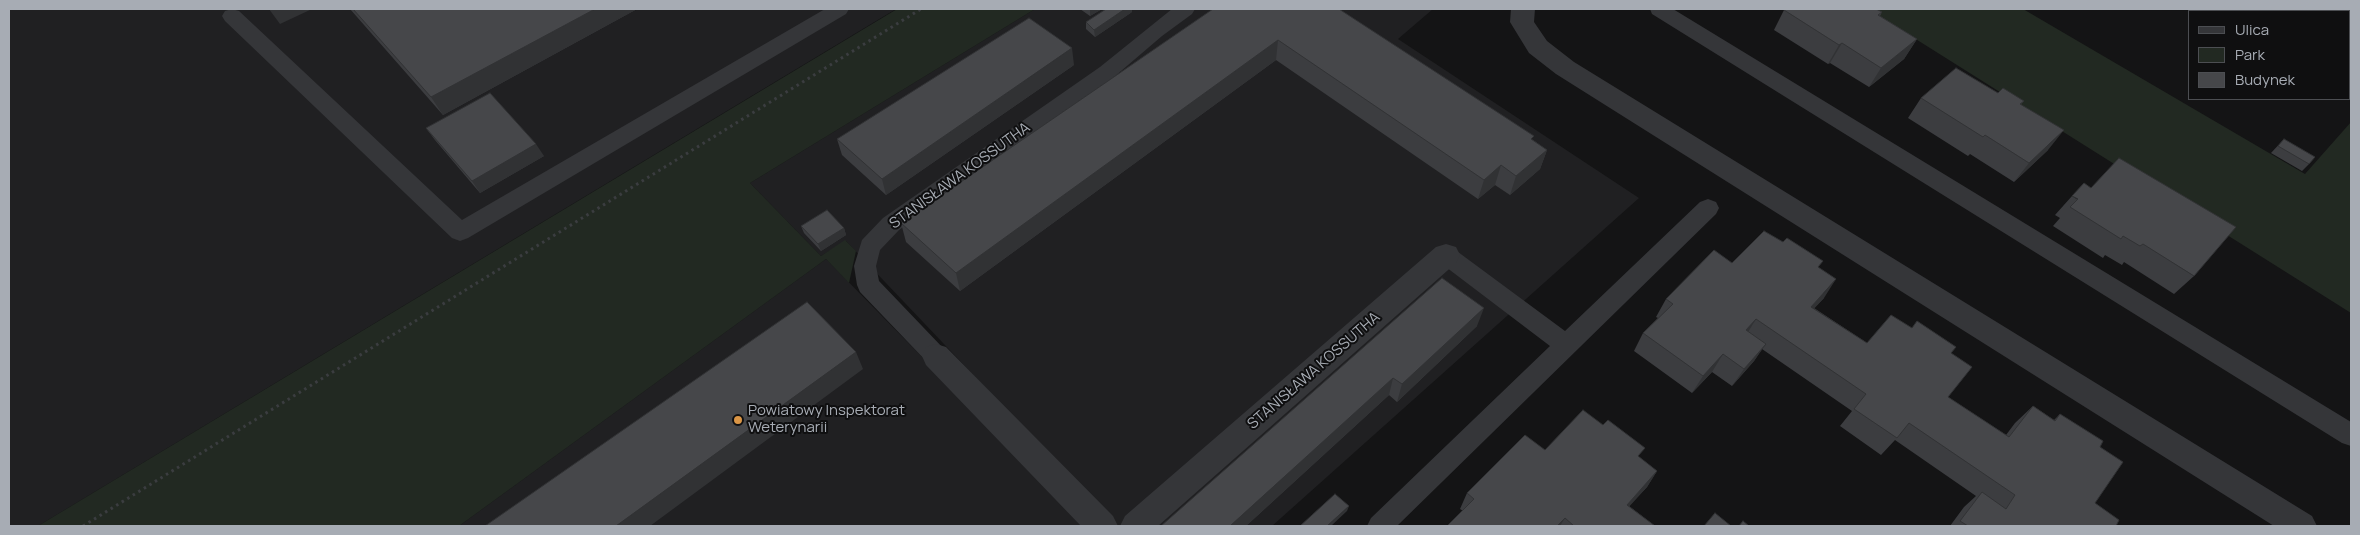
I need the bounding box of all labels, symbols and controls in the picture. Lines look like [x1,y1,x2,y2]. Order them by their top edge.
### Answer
legend [2188,10,2350,100]
text: Ulica [2235,19,2269,40]
text: Park [2235,44,2265,65]
text: Budynek [2235,69,2295,90]
street label: STANISŁAWA KOSSUTHA [886,119,1034,233]
street label: STANISŁAWA KOSSUTHA [1244,309,1384,433]
place label: Powiatowy Inspektorat Weterynarii [748,402,905,437]
marker: Powiatowy Inspektorat Weterynarii [732,414,744,426]

